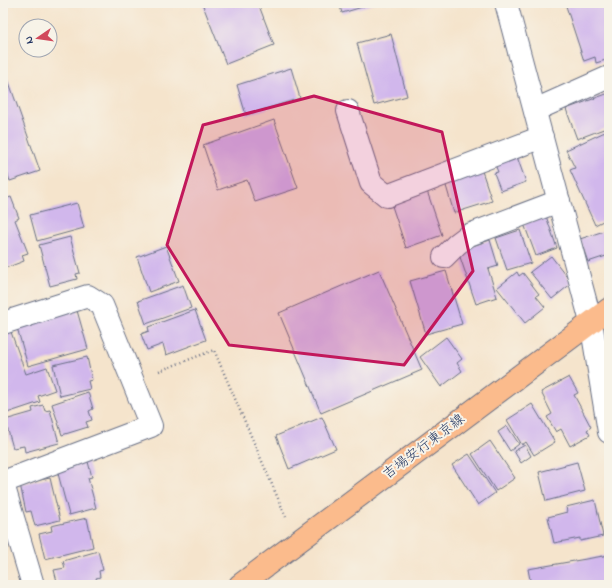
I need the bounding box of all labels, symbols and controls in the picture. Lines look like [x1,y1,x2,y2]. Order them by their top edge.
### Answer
north arrow [18,18,58,58]
text: N [21,35,38,45]
street label: 吉場安行東京線 [379,409,469,485]

